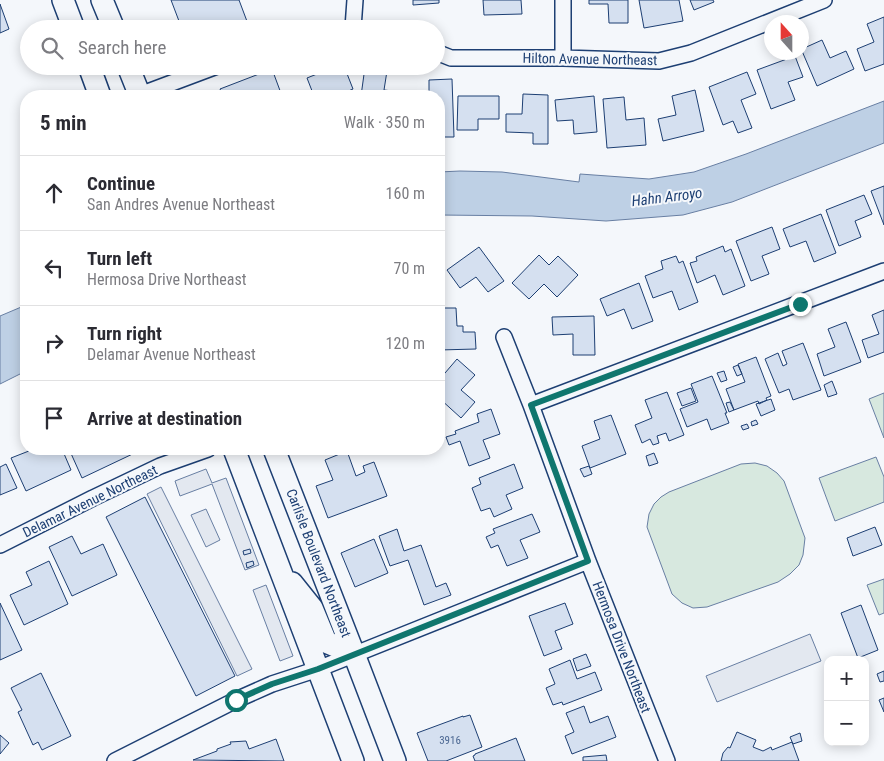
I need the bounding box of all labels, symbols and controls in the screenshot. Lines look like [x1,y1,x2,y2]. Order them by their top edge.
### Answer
north arrow [764,15,809,60]
search box [20,20,445,75]
icon: search [38,34,66,62]
text: Search here [78,36,166,59]
street label: Hilton Avenue Northeast [523,50,657,68]
text: 5 min [40,111,87,135]
text: Walk · 350 m [344,113,425,132]
text: Continue [87,172,155,195]
icon: ahead [40,179,68,207]
text: 160 m [386,184,425,203]
water label: Hahn Arroyo [631,184,703,210]
text: San Andres Avenue Northeast [87,195,275,214]
text: Turn left [87,247,152,270]
icon: left [40,254,68,282]
text: 70 m [393,259,425,278]
text: Hermosa Drive Northeast [87,270,246,289]
route end [789,293,812,316]
text: Turn right [87,322,162,345]
icon: right [40,329,68,357]
text: 120 m [386,334,425,353]
text: Delamar Avenue Northeast [87,345,256,364]
icon: arrive [40,404,68,432]
text: Arrive at destination [87,407,242,430]
street label: Delamar Avenue Northeast [20,461,160,541]
street label: Carlisle Boulevard Northeast [283,487,355,639]
street label: Hermosa Drive Northeast [590,579,654,715]
map controls [824,656,869,746]
button: + [824,656,869,701]
route start [225,689,248,712]
button: − [824,701,869,746]
house number: 3916 [439,734,461,747]

